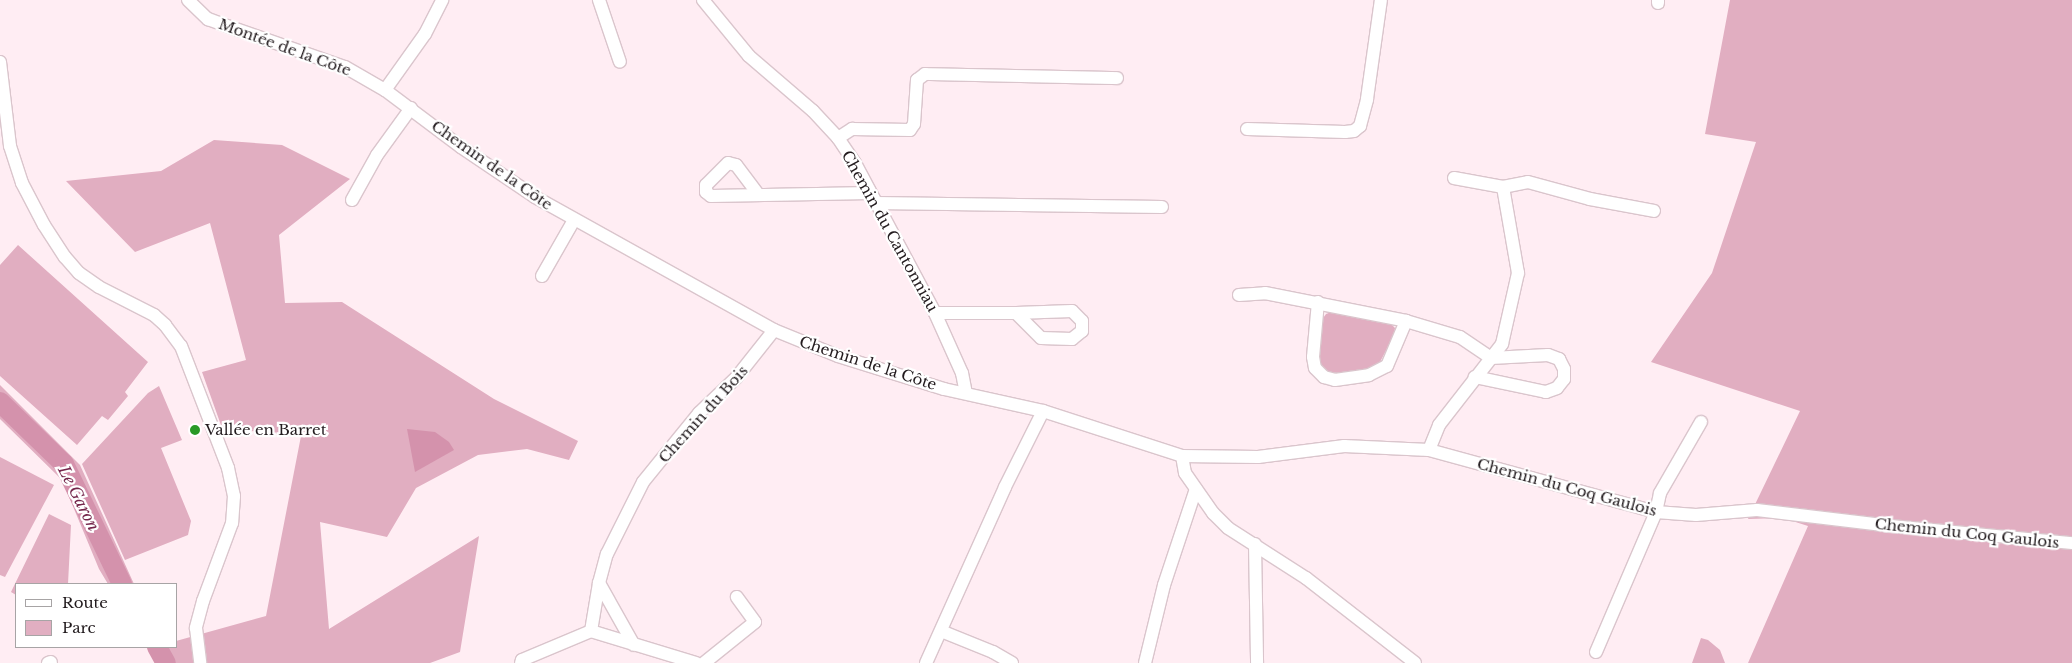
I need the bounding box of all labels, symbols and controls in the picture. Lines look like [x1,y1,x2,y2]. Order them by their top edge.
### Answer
street label: Montée de la Côte [216,15,354,79]
street label: Chemin de la Côte [428,116,556,214]
street label: Chemin du Cantonniau [838,147,942,315]
street label: Chemin de la Côte [797,332,939,394]
street label: Chemin du Bois [655,362,751,466]
place label: Vallée en Barret [205,421,326,439]
marker: Vallée en Barret [189,424,201,436]
street label: Chemin du Coq Gaulois [1475,454,1659,520]
water label: Le Garon [54,462,104,534]
street label: Chemin du Coq Gaulois [1874,514,2060,552]
legend [15,583,178,648]
text: Route [62,593,108,612]
text: Parc [62,618,95,637]

